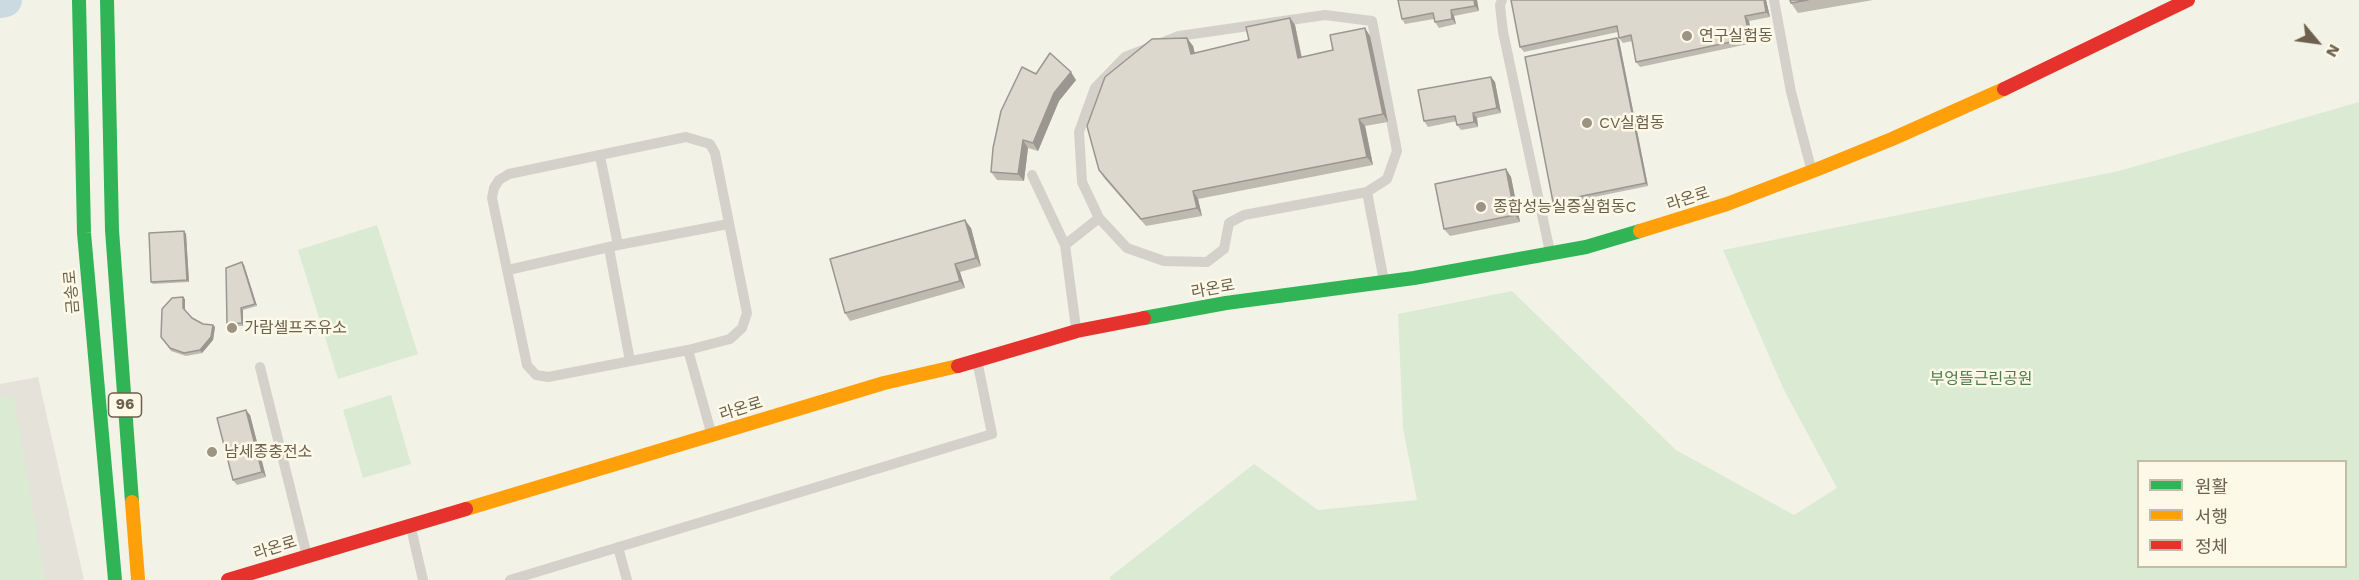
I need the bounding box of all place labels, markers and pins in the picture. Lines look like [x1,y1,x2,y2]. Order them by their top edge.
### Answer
place label: 연구실험동 [1699,26,1773,46]
marker: 연구실험동 [1680,29,1694,43]
place label: CV실험동 [1599,113,1665,133]
marker: CV실험동 [1580,116,1594,130]
place label: 종합성능실증실험동C [1493,197,1636,217]
marker: 종합성능실증실험동C [1474,200,1488,214]
place label: 가람셀프주유소 [244,318,347,338]
marker: 가람셀프주유소 [225,321,239,335]
place label: 남세종충전소 [224,442,312,462]
marker: 남세종충전소 [205,445,219,459]

